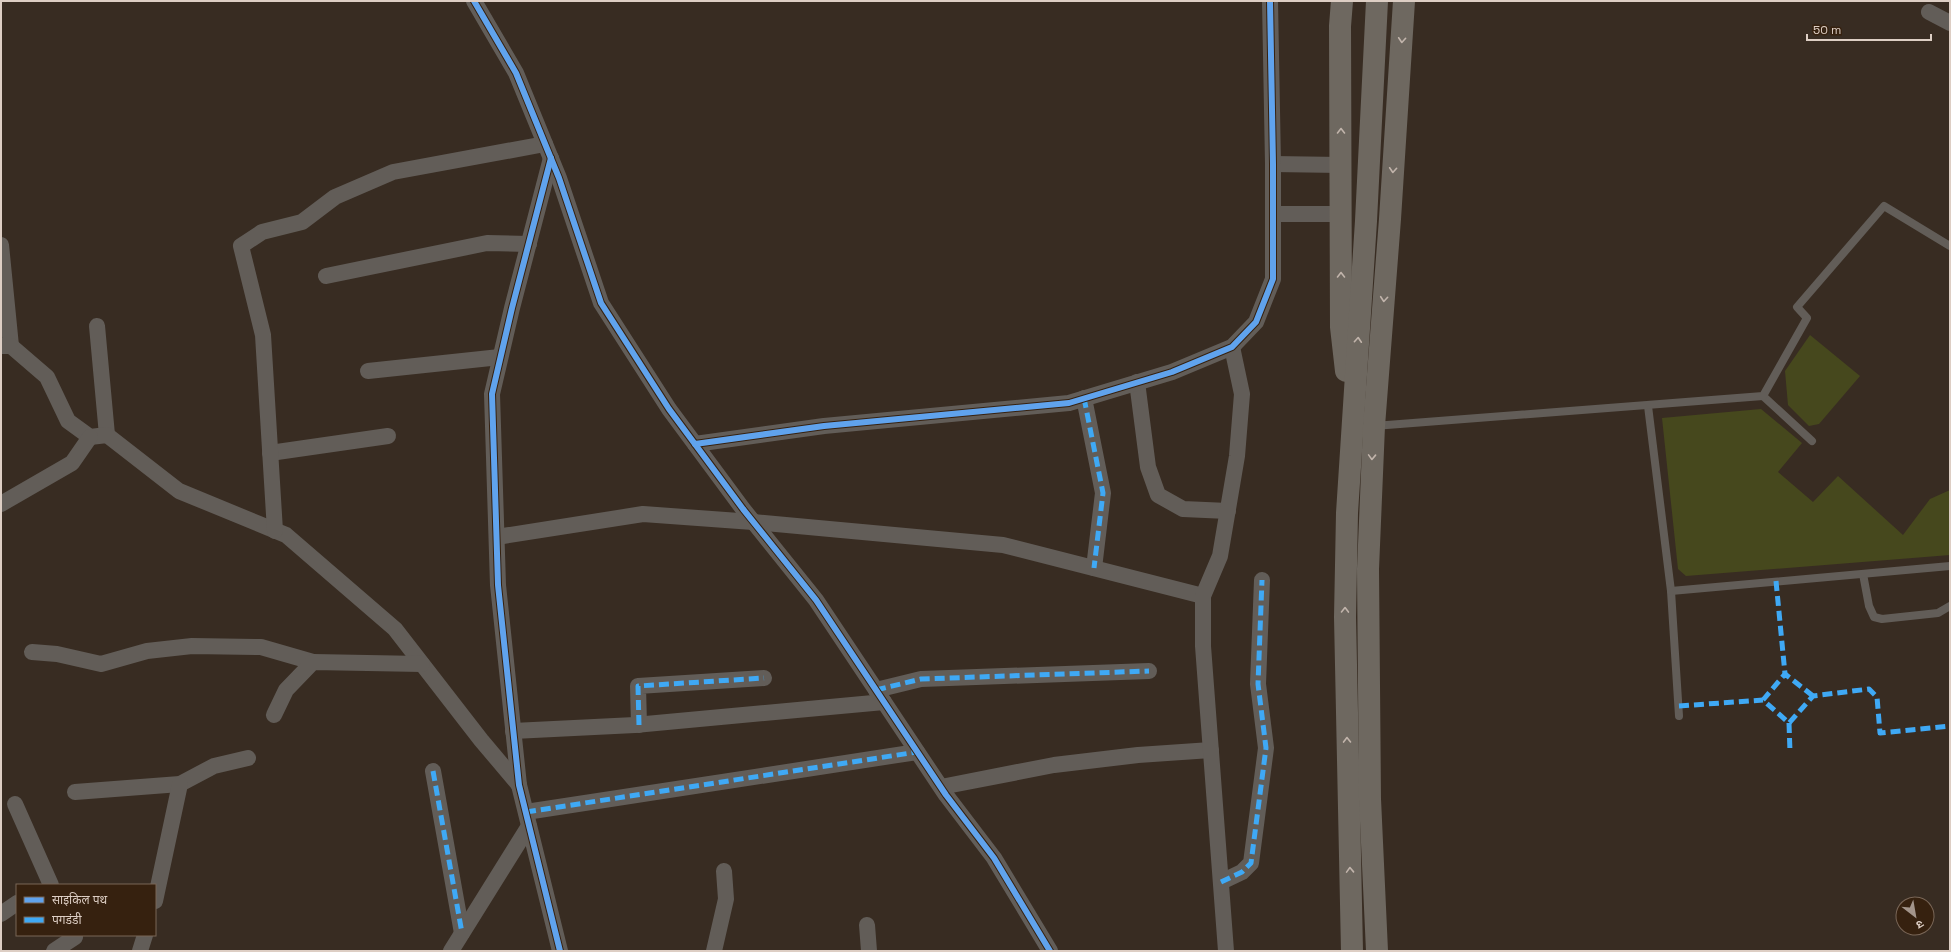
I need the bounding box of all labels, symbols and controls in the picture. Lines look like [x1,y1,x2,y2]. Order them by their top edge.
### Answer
scale bar [1807,16,1931,42]
text: 50 m [1813,22,1841,38]
one-way arrow [1397,37,1406,43]
one-way arrow [1337,128,1345,134]
one-way arrow [1389,167,1398,173]
one-way arrow [1337,272,1345,278]
one-way arrow [1379,296,1388,302]
one-way arrow [1354,337,1363,343]
one-way arrow [1368,454,1377,460]
one-way arrow [1341,607,1349,613]
one-way arrow [1343,737,1351,743]
one-way arrow [1346,867,1354,873]
legend [16,884,156,936]
text: साइकिल पथ [52,892,107,908]
north arrow [1895,896,1935,936]
text: पगडंडी [52,912,82,928]
text: उ [1913,917,1927,933]

